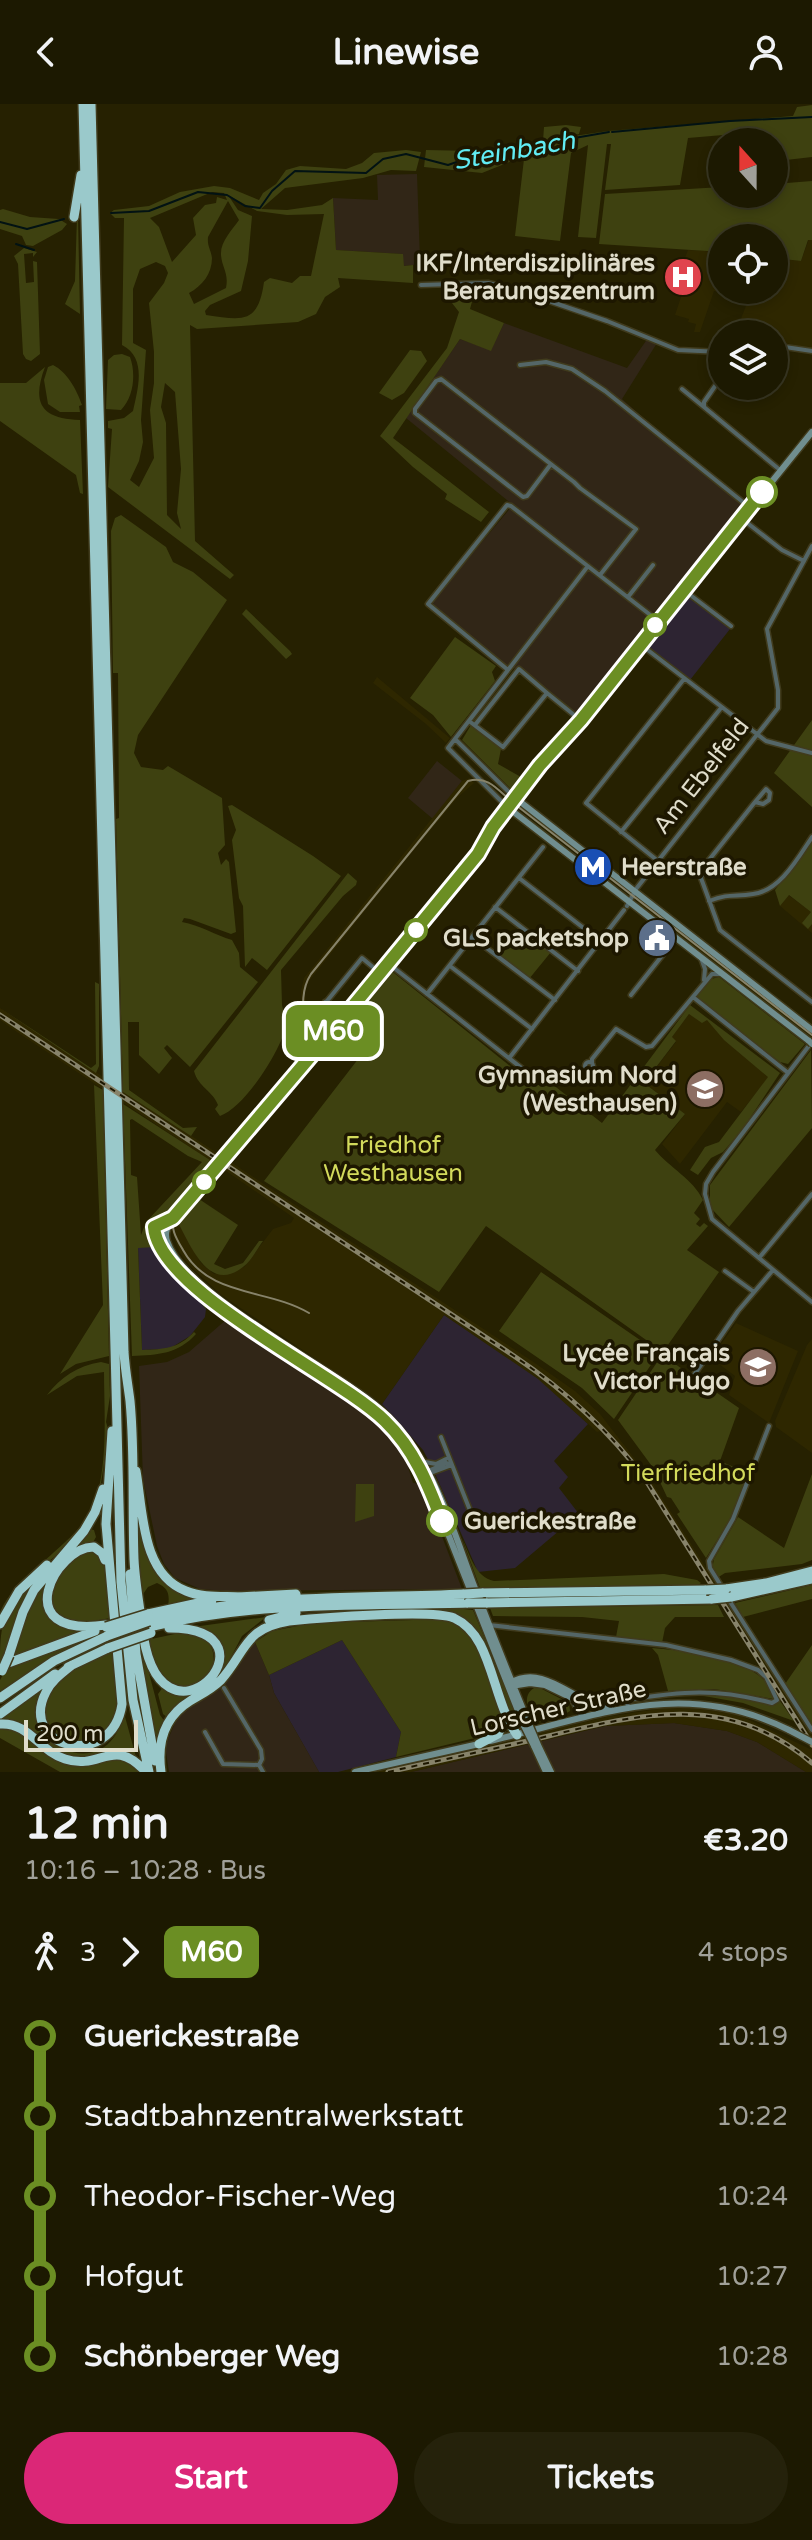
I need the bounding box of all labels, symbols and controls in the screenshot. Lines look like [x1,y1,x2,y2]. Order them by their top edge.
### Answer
icon: back [24,30,68,74]
icon: person [744,30,788,74]
text: Linewise [333,31,479,74]
water label: Steinbach [451,124,578,176]
north arrow [708,128,788,208]
map controls [708,128,788,400]
button: locate [708,224,788,304]
place label: IKF/Interdisziplinäres Beratungszentrum [415,249,655,306]
hospital icon: IKF/Interdisziplinäres Beratungszentrum [662,256,704,298]
button: layers [708,320,788,400]
unlabelled marker [747,477,777,507]
unlabelled marker [644,614,666,636]
street label: Am Ebelfeld [647,713,756,840]
metro station icon: Heerstraße [572,846,614,888]
place label: Heerstraße [621,853,747,882]
public building icon: GLS packetshop [636,917,678,959]
unlabelled marker [405,919,427,941]
place label: GLS packetshop [443,924,629,953]
line badge: M60 [287,1005,379,1057]
text: M60 [302,1014,364,1048]
place label: Gymnasium Nord (Westhausen) [478,1061,677,1118]
school or university icon: Gymnasium Nord (Westhausen) [684,1068,726,1110]
park label: Friedhof Westhausen [323,1131,463,1188]
unlabelled marker [193,1171,215,1193]
place label: Lycée Français Victor Hugo [562,1339,730,1396]
school or university icon: Lycée Français Victor Hugo [737,1346,779,1388]
park label: Tierfriedhof [621,1459,756,1488]
marker: Guerickestraße [427,1506,457,1536]
place label: Guerickestraße [464,1507,637,1536]
street label: Lorscher Straße [467,1674,649,1743]
scale bar [24,1716,138,1752]
text: 200 m [36,1721,103,1747]
text: 12 min [24,1798,169,1851]
text: €3.20 [703,1822,788,1859]
text: 10:16 – 10:28 · Bus [24,1855,266,1886]
icon: walk [24,1930,68,1974]
icon: forward [108,1930,152,1974]
text: M60 [180,1935,243,1969]
text: 3 [80,1937,96,1968]
text: 4 stops [698,1937,788,1968]
text: Guerickestraße [84,2018,299,2055]
text: 10:19 [716,2021,788,2052]
text: Stadtbahnzentralwerkstatt [84,2098,463,2135]
text: 10:22 [716,2101,788,2132]
text: Theodor-Fischer-Weg [84,2178,396,2215]
text: 10:24 [716,2181,788,2212]
text: Hofgut [84,2258,184,2295]
text: 10:27 [716,2261,788,2292]
text: Schönberger Weg [84,2338,340,2375]
text: 10:28 [716,2341,788,2372]
button: Start [24,2432,398,2524]
button: Tickets [414,2432,788,2524]

